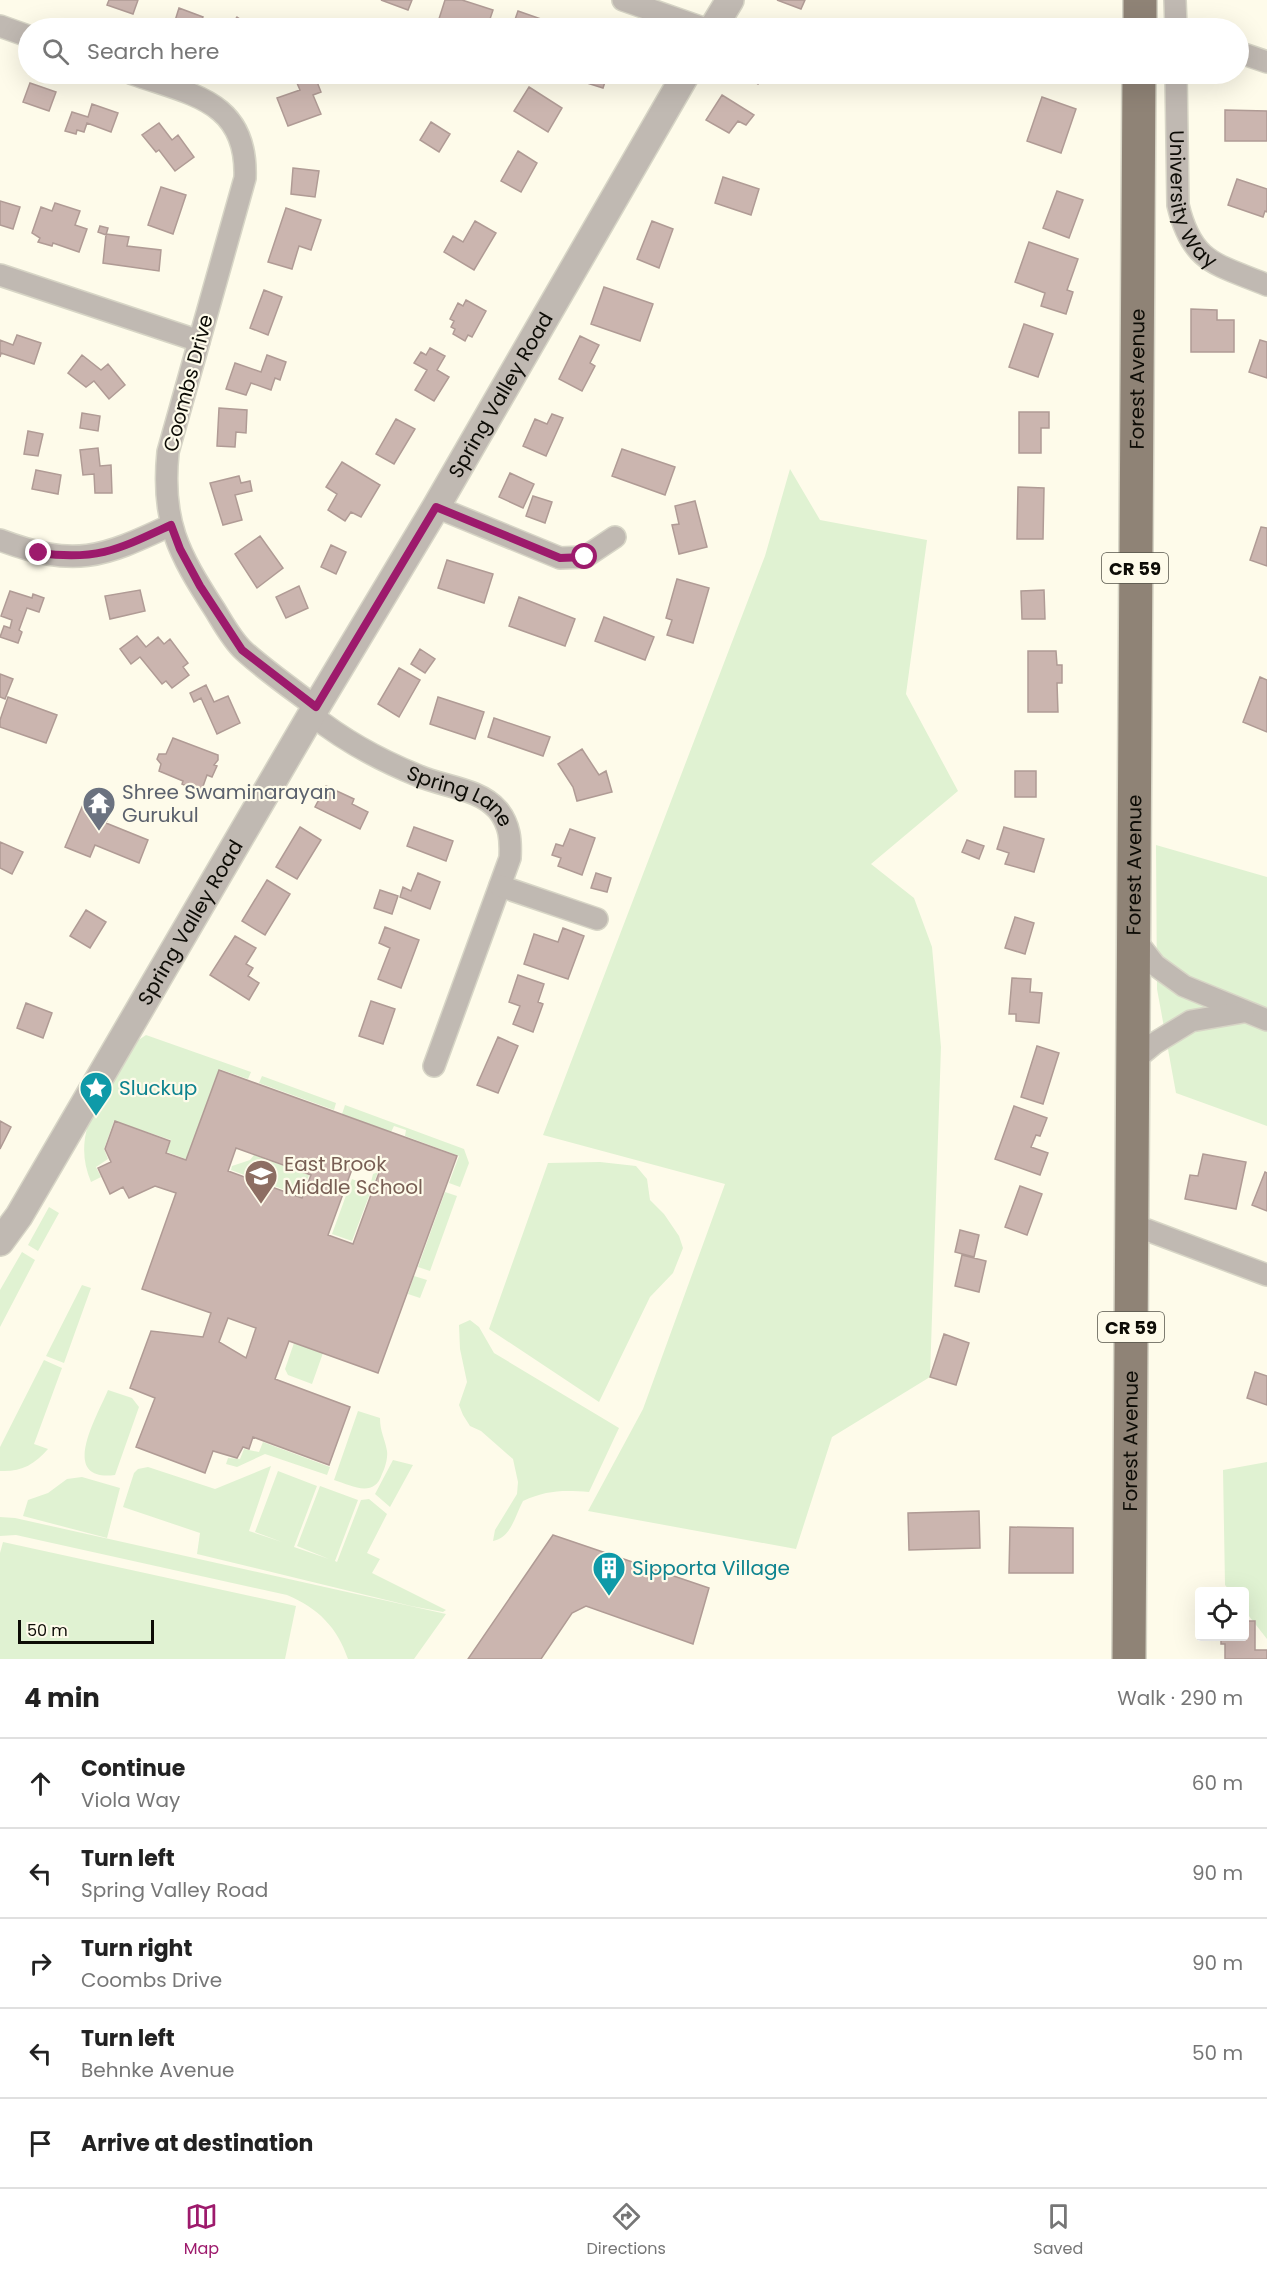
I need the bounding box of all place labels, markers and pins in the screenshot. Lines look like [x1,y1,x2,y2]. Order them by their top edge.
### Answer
place label: Shree Swaminarayan Gurukul [122,778,336,829]
temple icon: Shree Swaminarayan Gurukul [81,785,117,832]
place icon: Sluckup [78,1070,114,1117]
place label: Sluckup [119,1074,197,1102]
place label: East Brook Middle School [284,1150,423,1201]
school or university icon: East Brook Middle School [243,1158,279,1205]
building icon: Sipporta Village [591,1550,627,1597]
place label: Sipporta Village [632,1554,790,1582]

